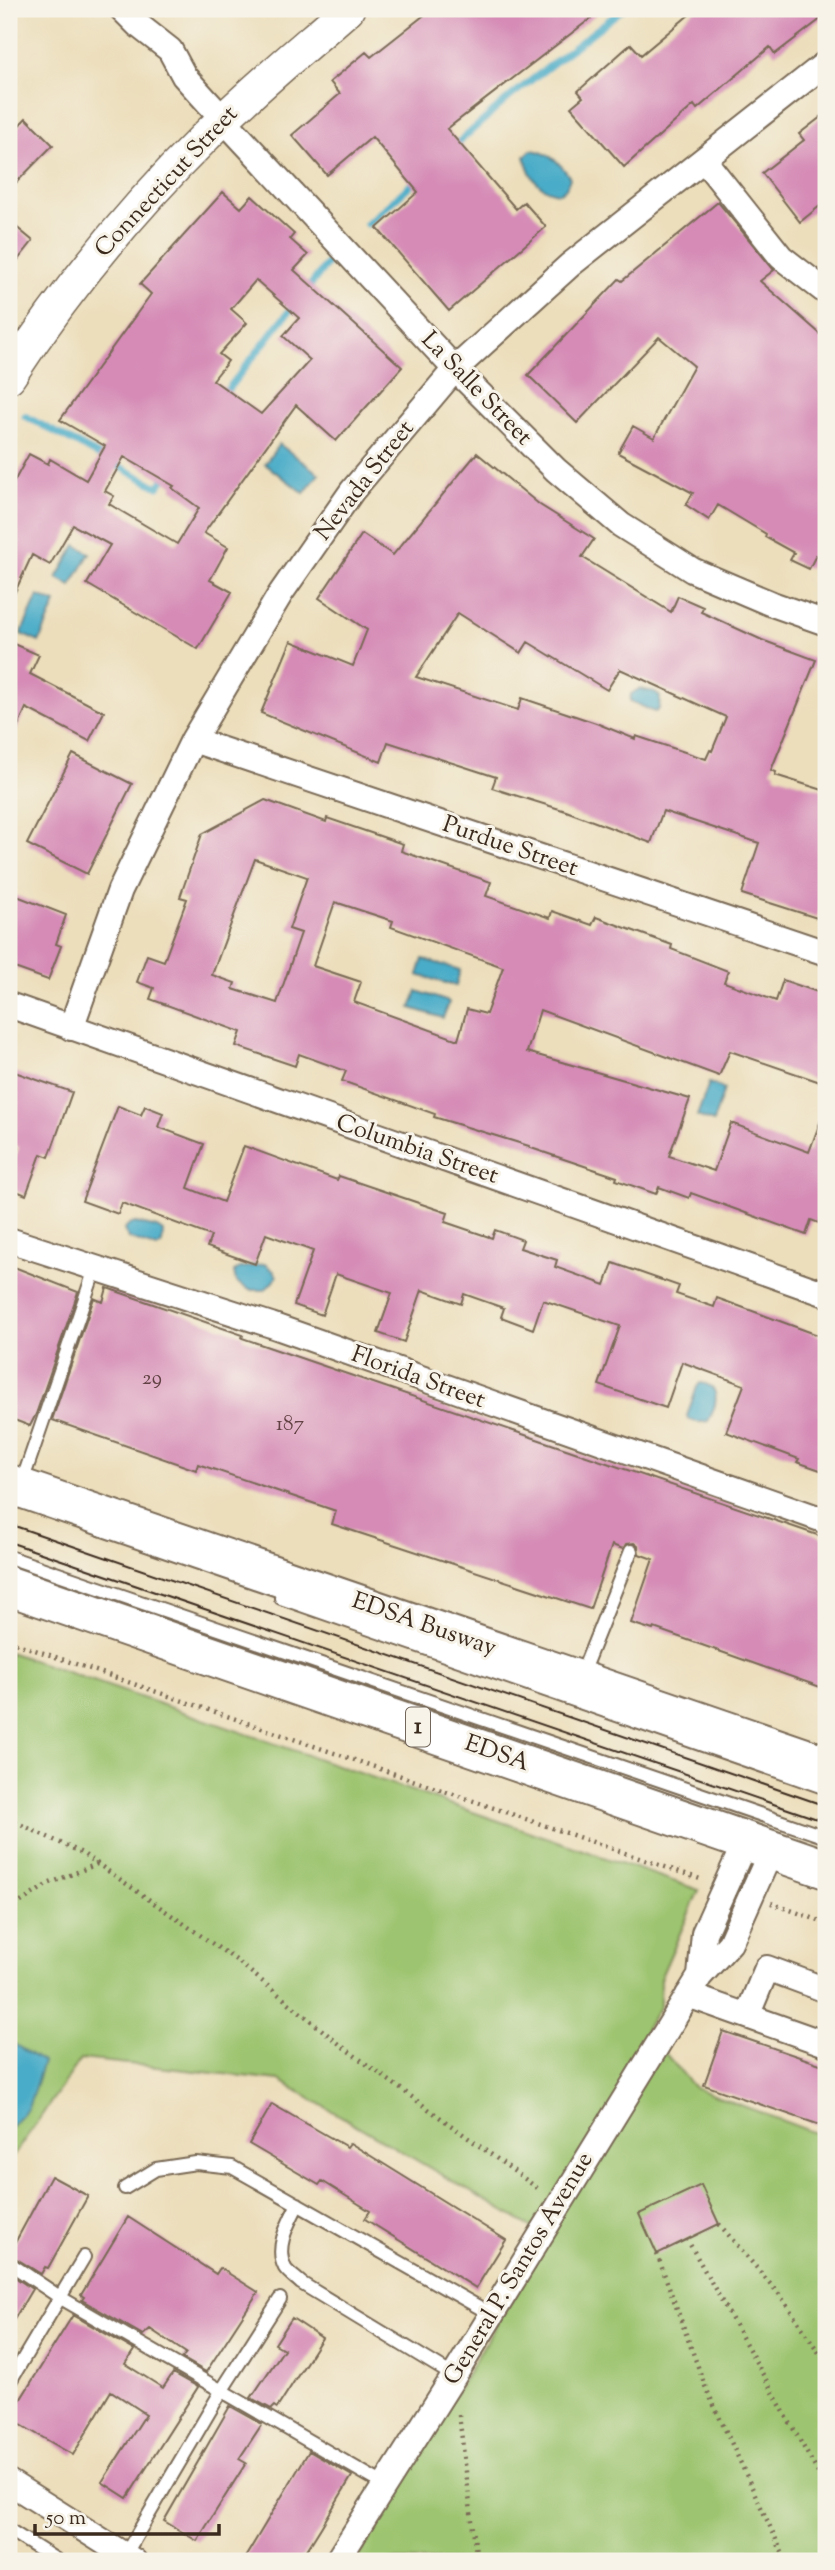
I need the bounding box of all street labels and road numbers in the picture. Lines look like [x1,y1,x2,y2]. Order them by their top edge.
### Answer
street label: Connecticut Street [87,98,247,266]
street label: La Salle Street [413,324,539,454]
street label: Nevada Street [307,414,423,548]
street label: Purdue Street [438,808,582,886]
street label: Columbia Street [331,1106,503,1194]
street label: Florida Street [346,1338,490,1418]
street label: EDSA Busway [347,1584,501,1666]
road number: 1 [406,1708,430,1746]
street label: EDSA [460,1727,534,1781]
street label: General P. Santos Avenue [436,2146,602,2392]

